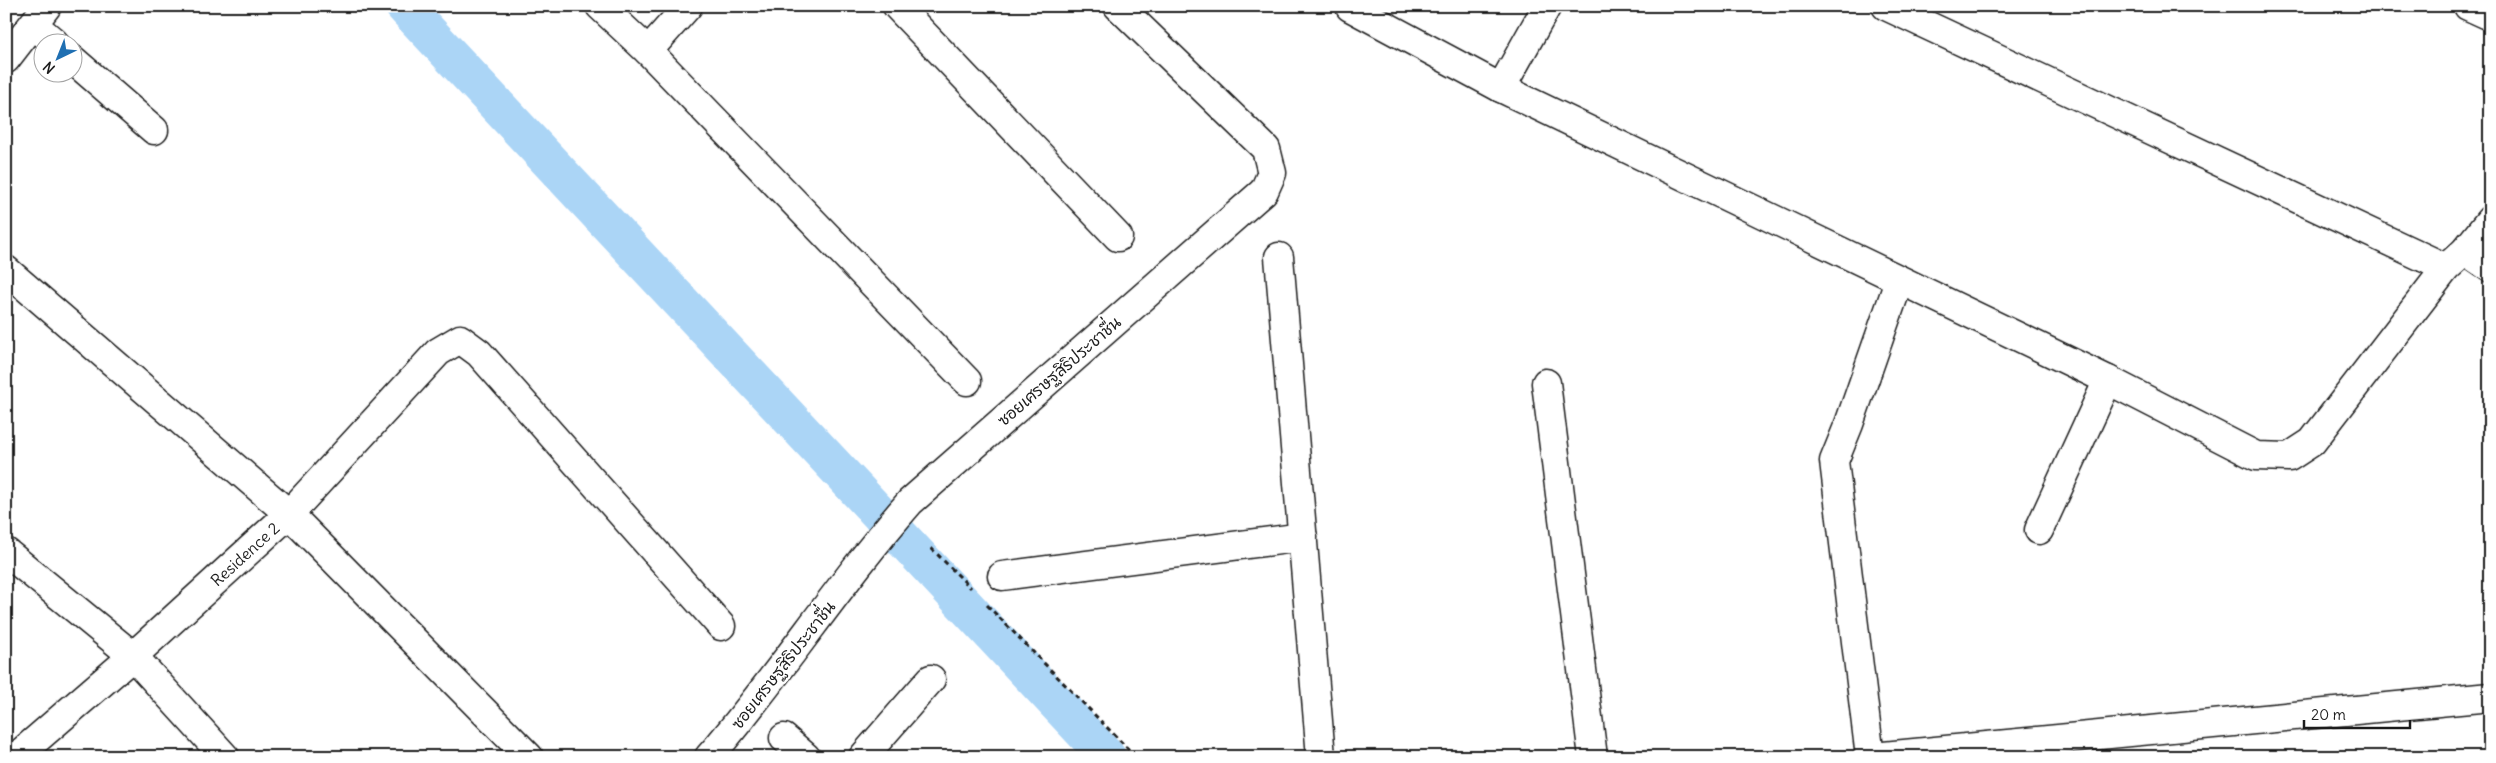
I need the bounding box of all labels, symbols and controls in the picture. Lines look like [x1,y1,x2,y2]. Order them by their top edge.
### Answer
north arrow [32,32,82,82]
text: N [39,58,59,77]
street label: ซอยเศรษฐสิริประชาชื่น [990,308,1126,432]
street label: Residence 2 [207,518,284,590]
street label: ซอยเศรษฐสิริประชาชื่น [723,594,841,734]
scale bar [2304,698,2410,730]
text: 20 m [2311,705,2346,724]

